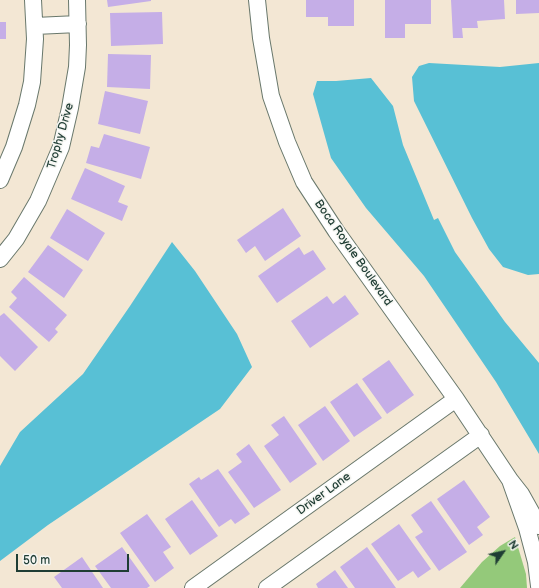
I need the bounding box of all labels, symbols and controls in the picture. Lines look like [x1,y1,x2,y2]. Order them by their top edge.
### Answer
street label: Trophy Drive [45,101,77,171]
street label: Boca Royale Boulevard [311,197,395,309]
street label: Driver Lane [294,470,354,518]
north arrow [483,532,523,572]
text: N [506,538,521,552]
scale bar [18,546,131,572]
text: 50 m [23,553,50,568]

